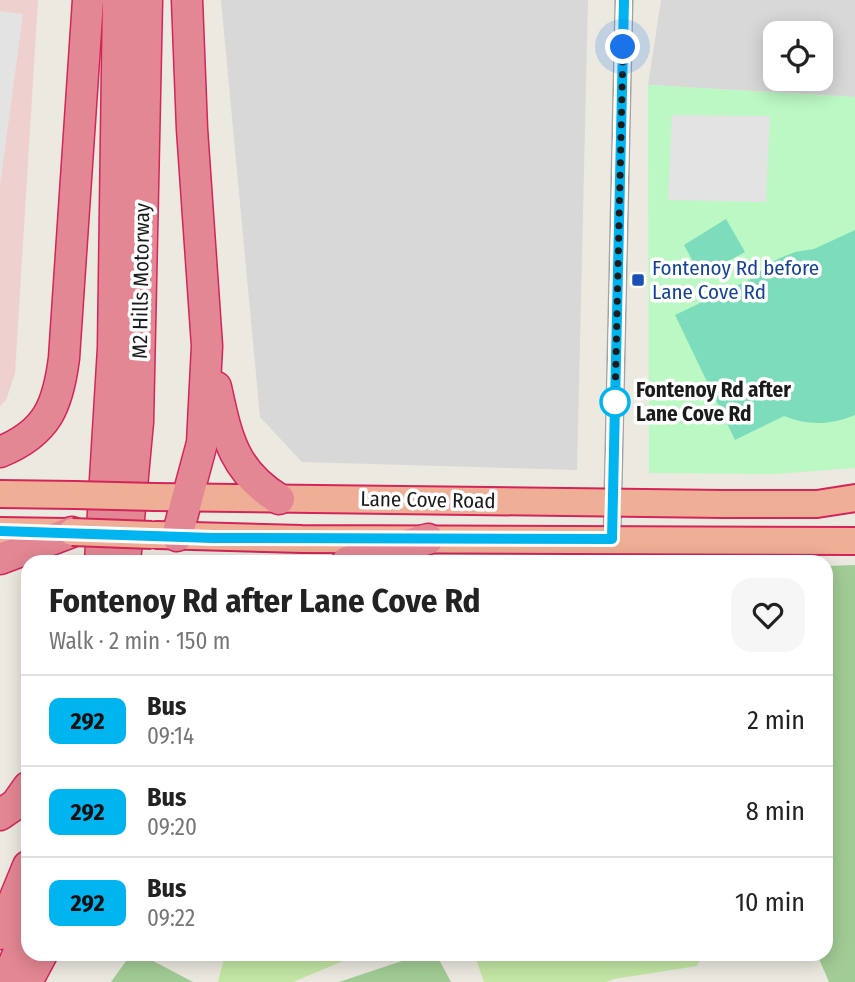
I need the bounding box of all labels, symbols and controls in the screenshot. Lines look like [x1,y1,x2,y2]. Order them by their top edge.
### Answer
map controls [763,21,833,91]
button: locate [763,21,833,91]
your location [605,29,640,64]
street label: M2 Hills Motorway [127,202,155,359]
place label: Fontenoy Rd before Lane Cove Rd [652,255,819,305]
marker: Fontenoy Rd before Lane Cove Rd [630,272,646,288]
place label: Fontenoy Rd after Lane Cove Rd [636,377,791,427]
marker: Fontenoy Rd after Lane Cove Rd [600,387,630,417]
street label: Lane Cove Road [360,486,496,514]
button: heart [731,578,805,652]
text: Fontenoy Rd after Lane Cove Rd [49,581,480,621]
text: Walk · 2 min · 150 m [49,627,231,655]
text: Bus [147,691,186,722]
text: 2 min [747,705,805,736]
text: 292 [70,707,105,735]
text: 09:14 [147,722,194,750]
text: Bus [147,782,186,813]
text: 8 min [746,796,805,827]
text: 292 [70,798,105,826]
text: 09:20 [147,813,197,841]
text: Bus [147,873,186,904]
text: 10 min [735,887,805,918]
text: 292 [70,889,105,917]
text: 09:22 [147,904,195,932]

